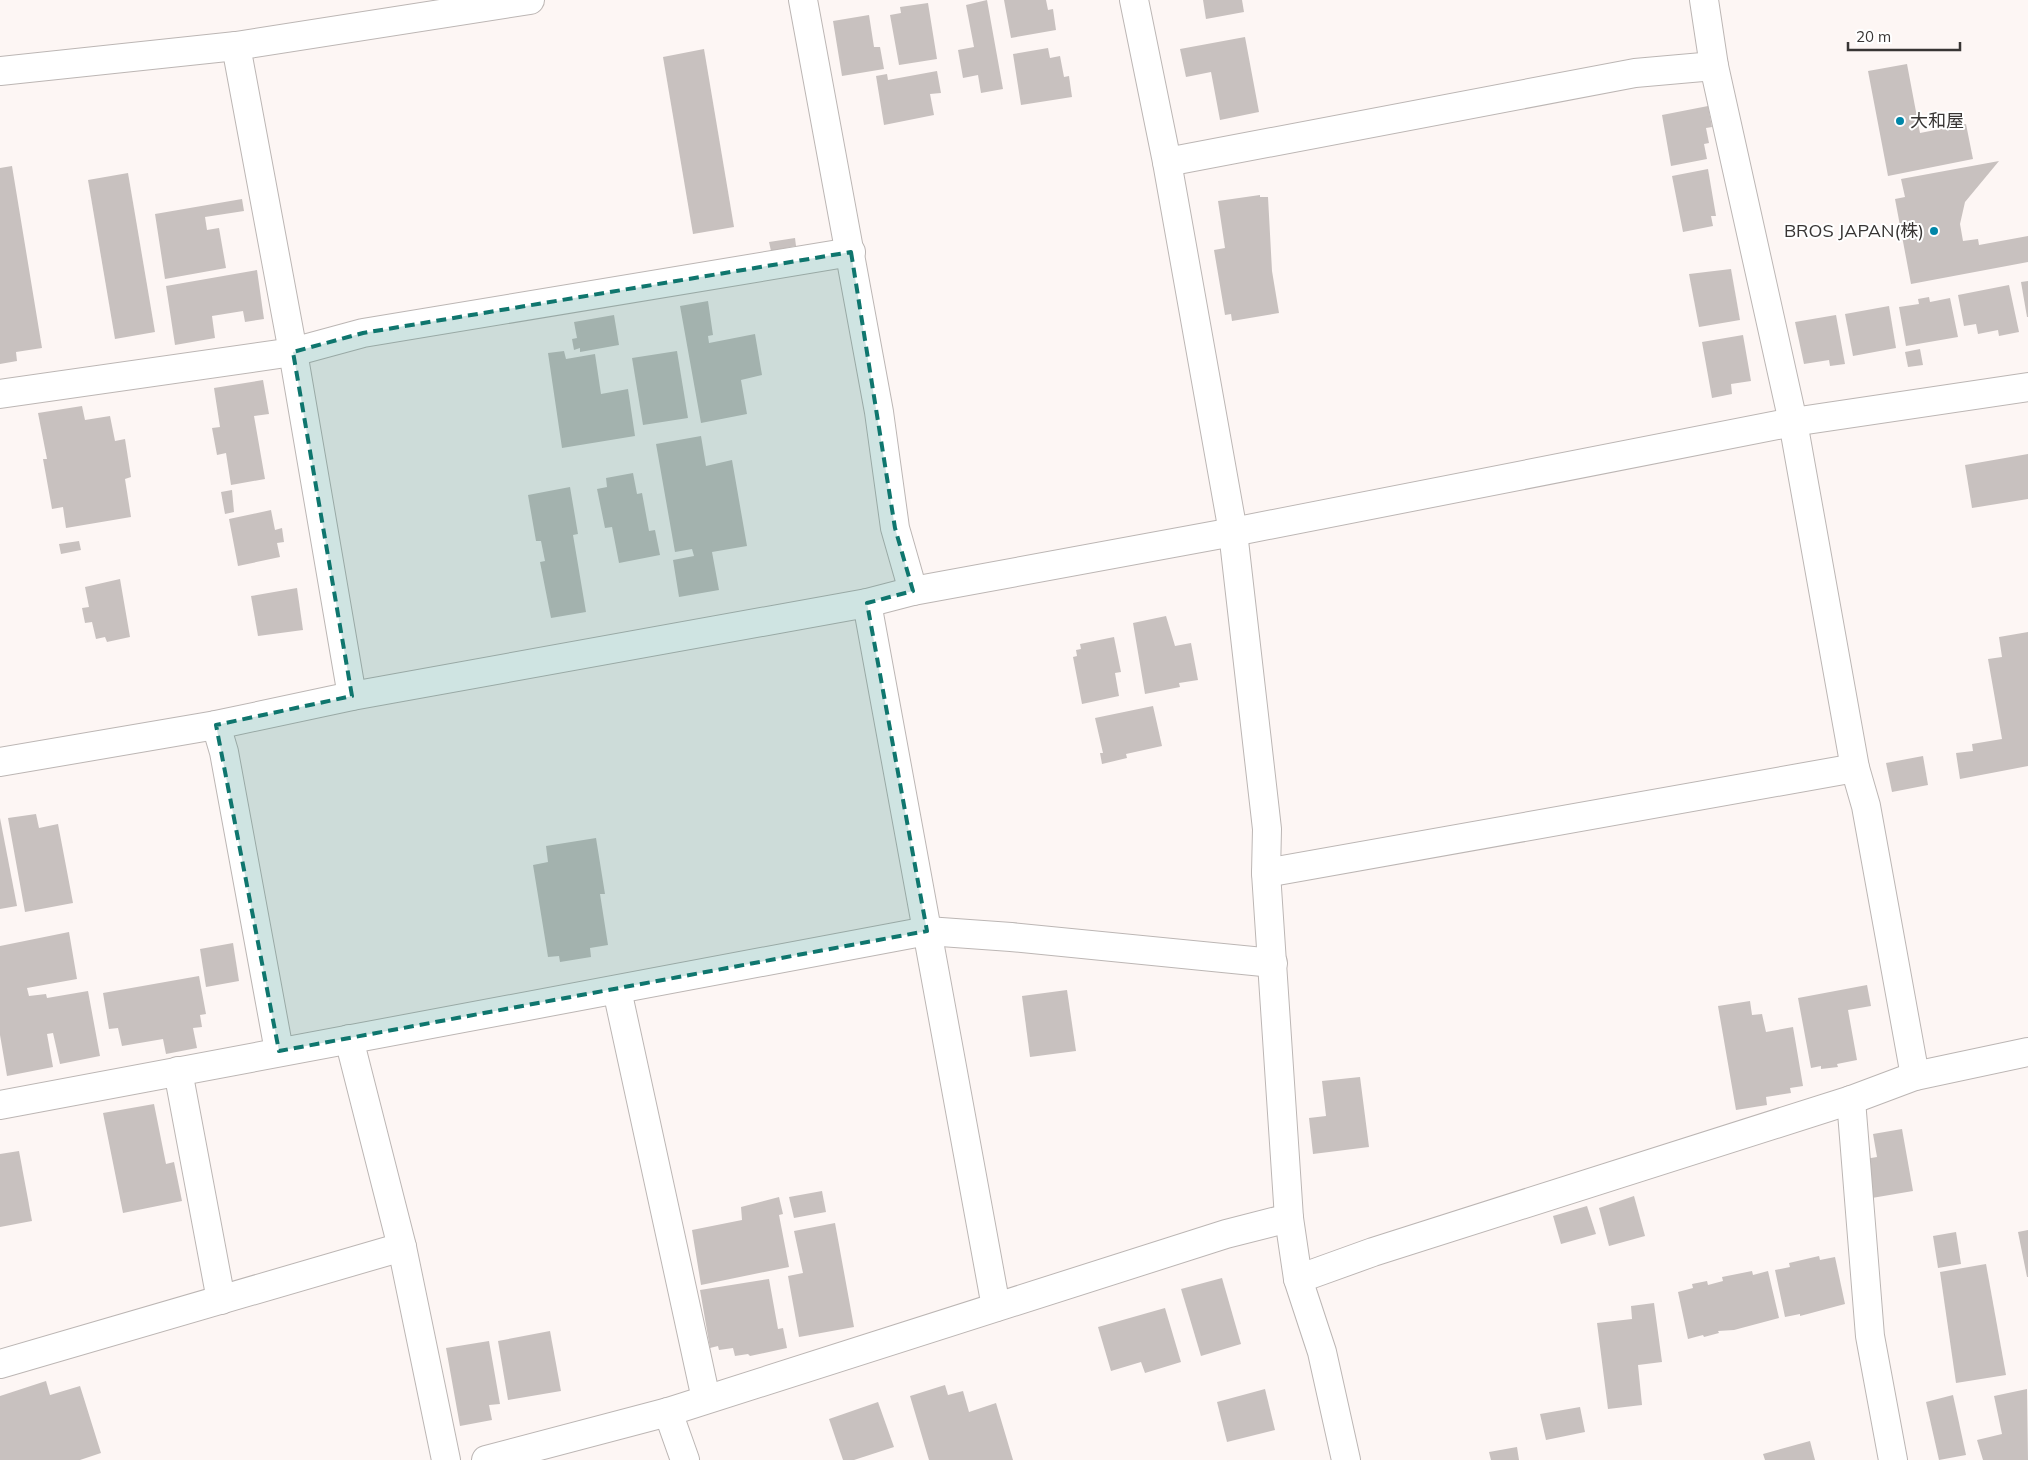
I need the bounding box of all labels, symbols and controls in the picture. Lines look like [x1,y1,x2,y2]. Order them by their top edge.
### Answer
scale bar [1848,20,1960,52]
text: 20 m [1856,27,1891,46]
place label: 大和屋 [1910,109,1964,132]
marker: 大和屋 [1894,115,1906,127]
place label: BROS JAPAN(株) [1784,219,1924,242]
marker: BROS JAPAN(株) [1928,225,1940,237]

